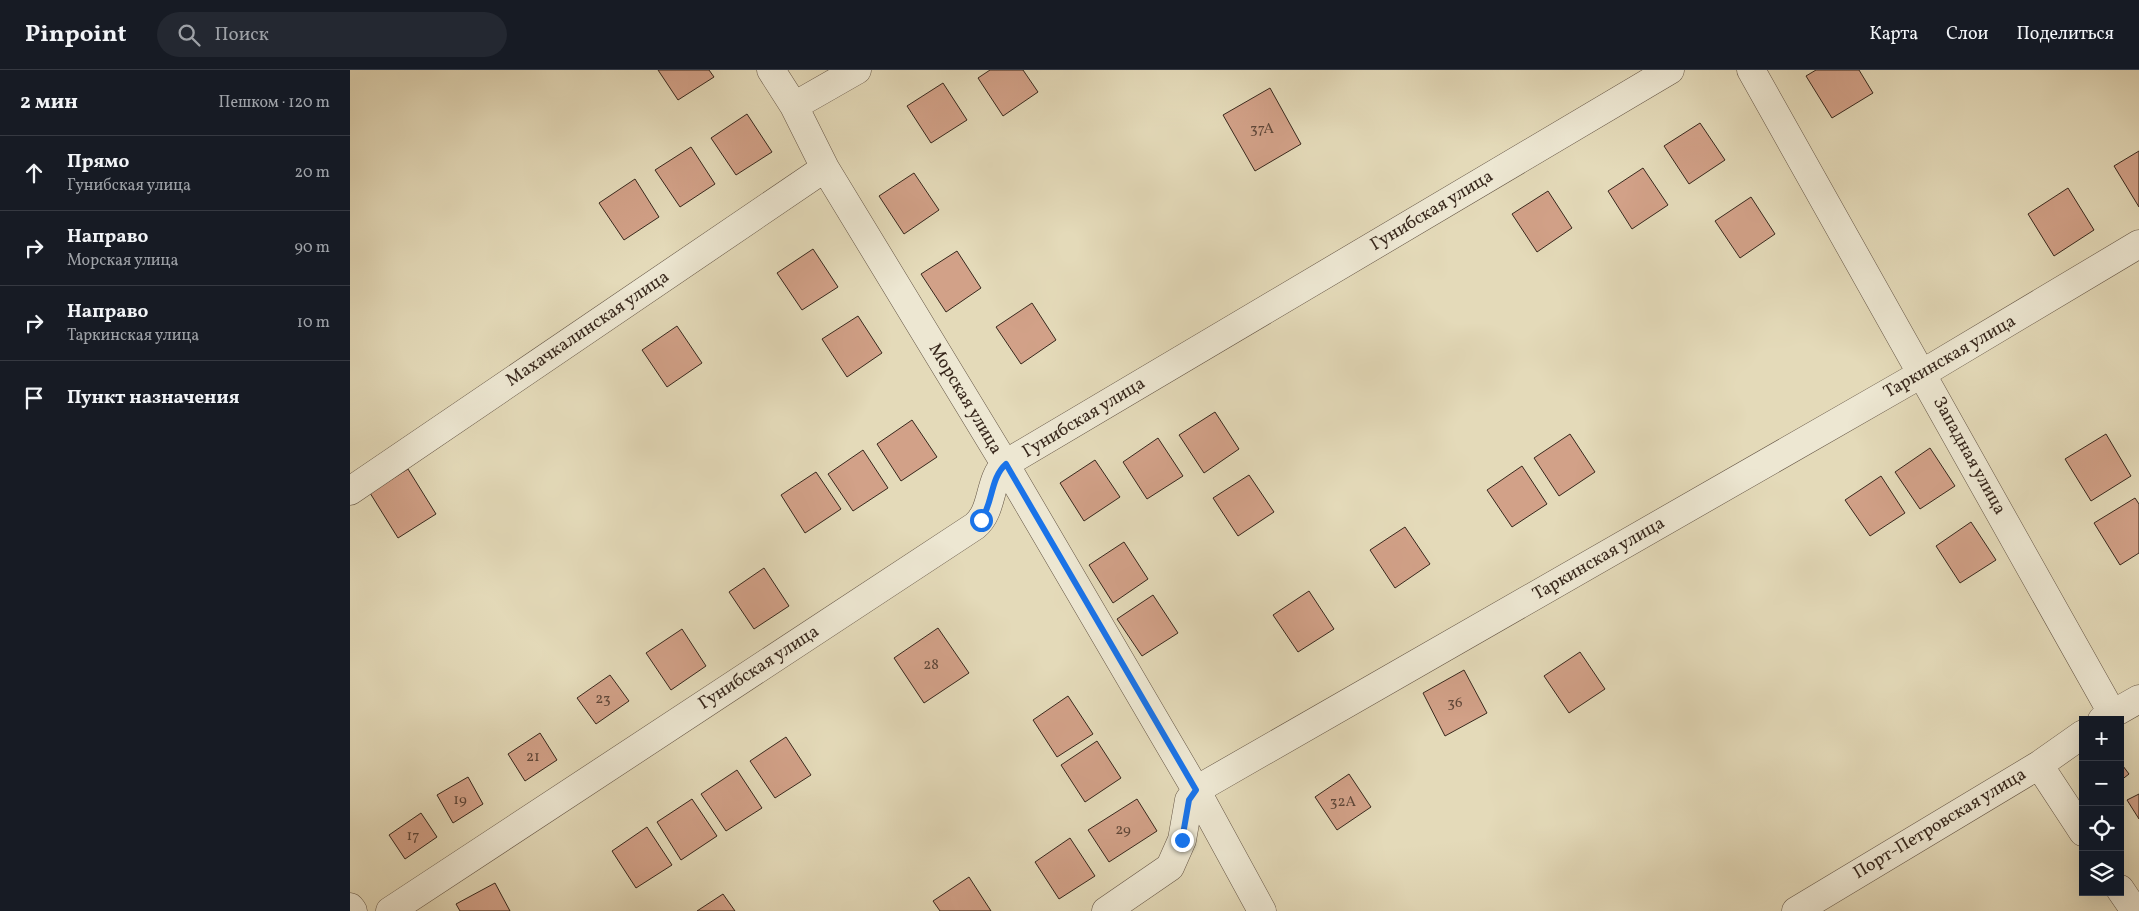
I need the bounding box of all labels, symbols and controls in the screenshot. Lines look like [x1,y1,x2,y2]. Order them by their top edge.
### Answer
search box [157,12,507,57]
text: Pinpoint [25,18,127,52]
icon: search [175,21,203,49]
text: Поиск [215,22,269,48]
text: Карта [1870,22,1918,47]
text: Слои [1946,22,1988,47]
text: Поделиться [2016,22,2114,47]
text: 2 мин [20,88,78,117]
text: Пешком · 120 m [219,92,330,114]
house number: 37А [1250,119,1274,140]
text: Прямо [67,149,129,175]
icon: ahead [20,159,48,187]
text: 20 m [295,162,330,184]
street label: Гунибская улица [1366,164,1498,258]
text: Гунибская улица [67,175,191,197]
text: Направо [67,224,149,250]
icon: right [20,234,48,262]
text: 90 m [294,237,330,259]
text: Морская улица [67,250,179,272]
street label: Махачкалинская улица [501,265,675,393]
text: Направо [67,299,149,325]
icon: right [20,309,48,337]
street label: Таркинская улица [1879,309,2021,405]
text: 10 m [297,312,330,334]
text: Таркинская улица [67,325,199,347]
street label: Морская улица [922,339,1008,459]
street label: Гунибская улица [1018,371,1150,465]
icon: arrive [20,384,48,412]
text: Пункт назначения [67,385,240,411]
street label: Западная улица [1926,393,2012,520]
route start [970,509,993,532]
street label: Таркинская улица [1528,511,1670,607]
street label: Гунибская улица [694,620,824,716]
house number: 28 [923,655,939,676]
house number: 23 [595,689,611,710]
house number: 36 [1447,693,1463,714]
map controls [2079,716,2124,896]
button: + [2079,716,2124,761]
house number: 21 [526,747,540,768]
button: − [2079,761,2124,806]
street label: Порт-Петровская улица [1849,762,2031,886]
house number: 19 [453,790,467,811]
house number: 32А [1330,792,1357,813]
button: locate [2079,806,2124,851]
house number: 29 [1115,820,1131,841]
house number: 17 [406,826,420,847]
route end [1171,829,1194,852]
button: layers [2079,851,2124,896]

